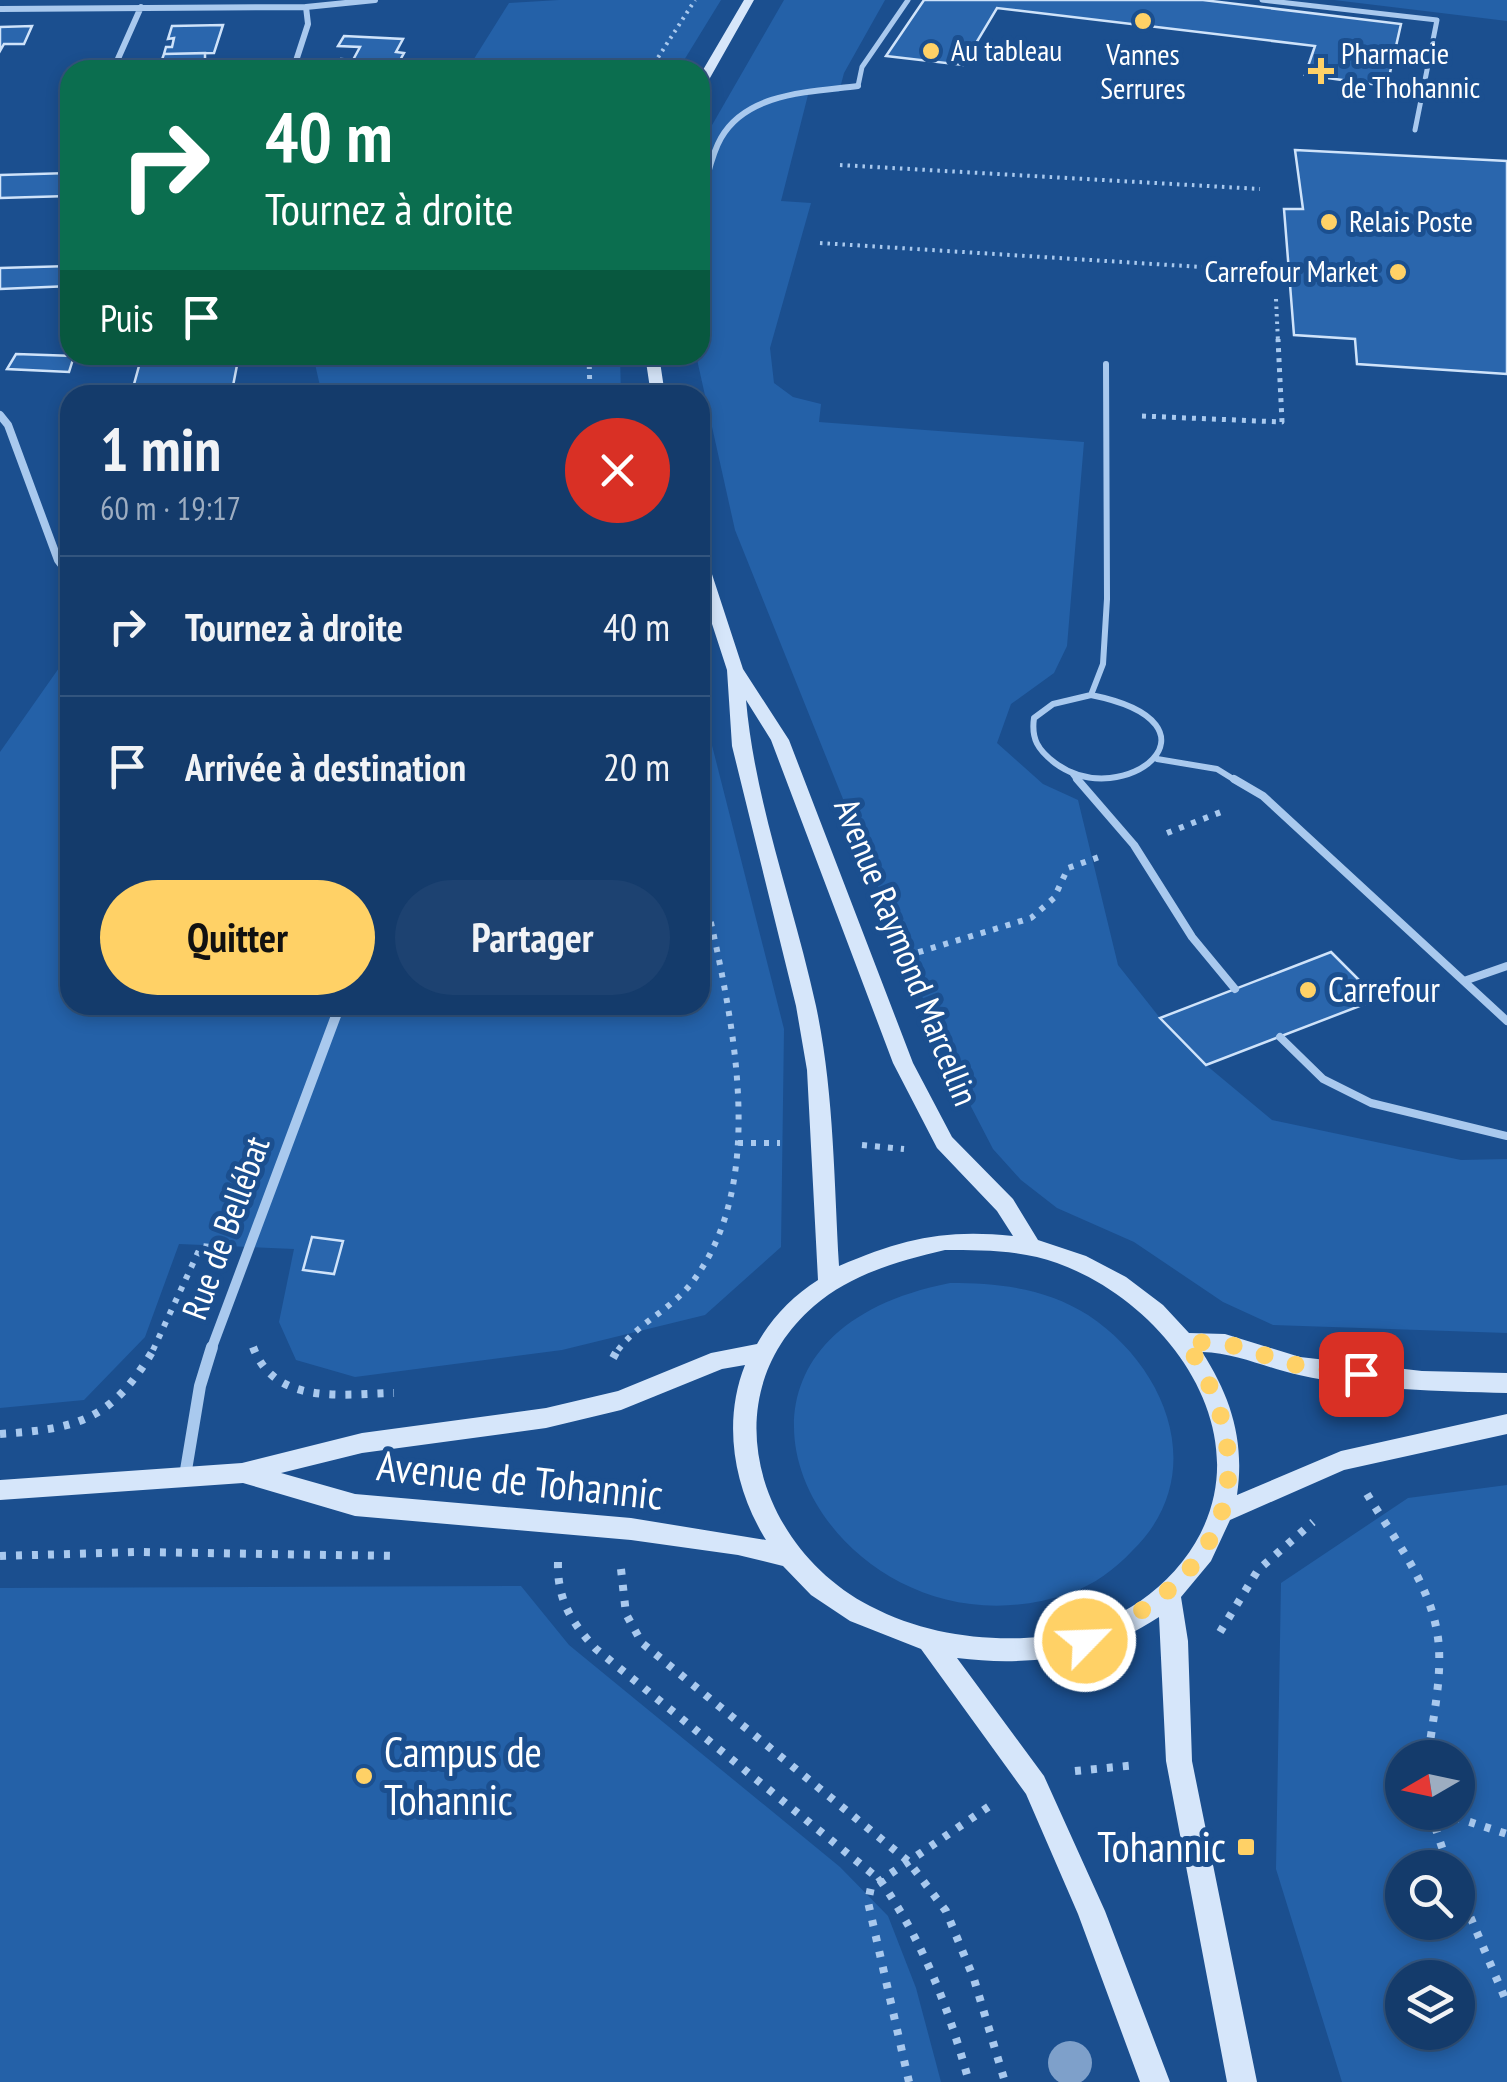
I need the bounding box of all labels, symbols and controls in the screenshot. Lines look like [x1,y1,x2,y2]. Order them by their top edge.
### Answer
marker: Vannes Serrures [1132,10,1154,32]
place label: Au tableau [951,30,1062,69]
place label: Pharmacie de Thohannic [1341,33,1481,106]
place label: Vannes Serrures [1100,34,1186,107]
marker: Au tableau [920,40,942,62]
marker: Pharmacie de Thohannic [1310,60,1332,82]
text: 40 m [265,91,393,181]
icon: right [100,100,230,230]
text: Tournez à droite [265,179,514,237]
place label: Relais Poste [1349,201,1473,240]
marker: Relais Poste [1318,211,1340,233]
place label: Carrefour Market [1204,251,1379,290]
marker: Carrefour Market [1387,261,1409,283]
icon: arrive [174,290,229,345]
text: Puis [100,293,154,342]
text: 1 min [100,410,221,488]
button: close [565,418,670,523]
text: 60 m · 19:17 [100,487,241,529]
icon: right [100,599,155,654]
text: Tournez à droite [185,602,403,651]
text: 40 m [603,602,670,651]
icon: arrive [100,739,155,794]
text: Arrivée à destination [185,742,466,791]
text: 20 m [603,742,670,791]
street label: Avenue Raymond Marcellin [824,791,990,1112]
button: Quitter [100,880,375,995]
button: Partager [395,880,670,995]
place label: Carrefour [1328,966,1440,1012]
marker: Carrefour [1297,979,1319,1001]
street label: Rue de Bellébat [171,1130,280,1325]
pin [1319,1332,1404,1417]
icon: arrive [1334,1347,1389,1402]
street label: Avenue de Tohannic [374,1437,666,1522]
position arrow [1033,1589,1137,1693]
place label: Campus de Tohannic [384,1724,542,1827]
north arrow [1385,1740,1475,1830]
map controls [1385,1740,1475,2050]
marker: Campus de Tohannic [353,1765,375,1787]
place label: Tohannic [1097,1819,1226,1874]
marker: Tohannic [1235,1836,1257,1858]
button: search [1385,1850,1475,1940]
button: layers [1385,1960,1475,2050]

